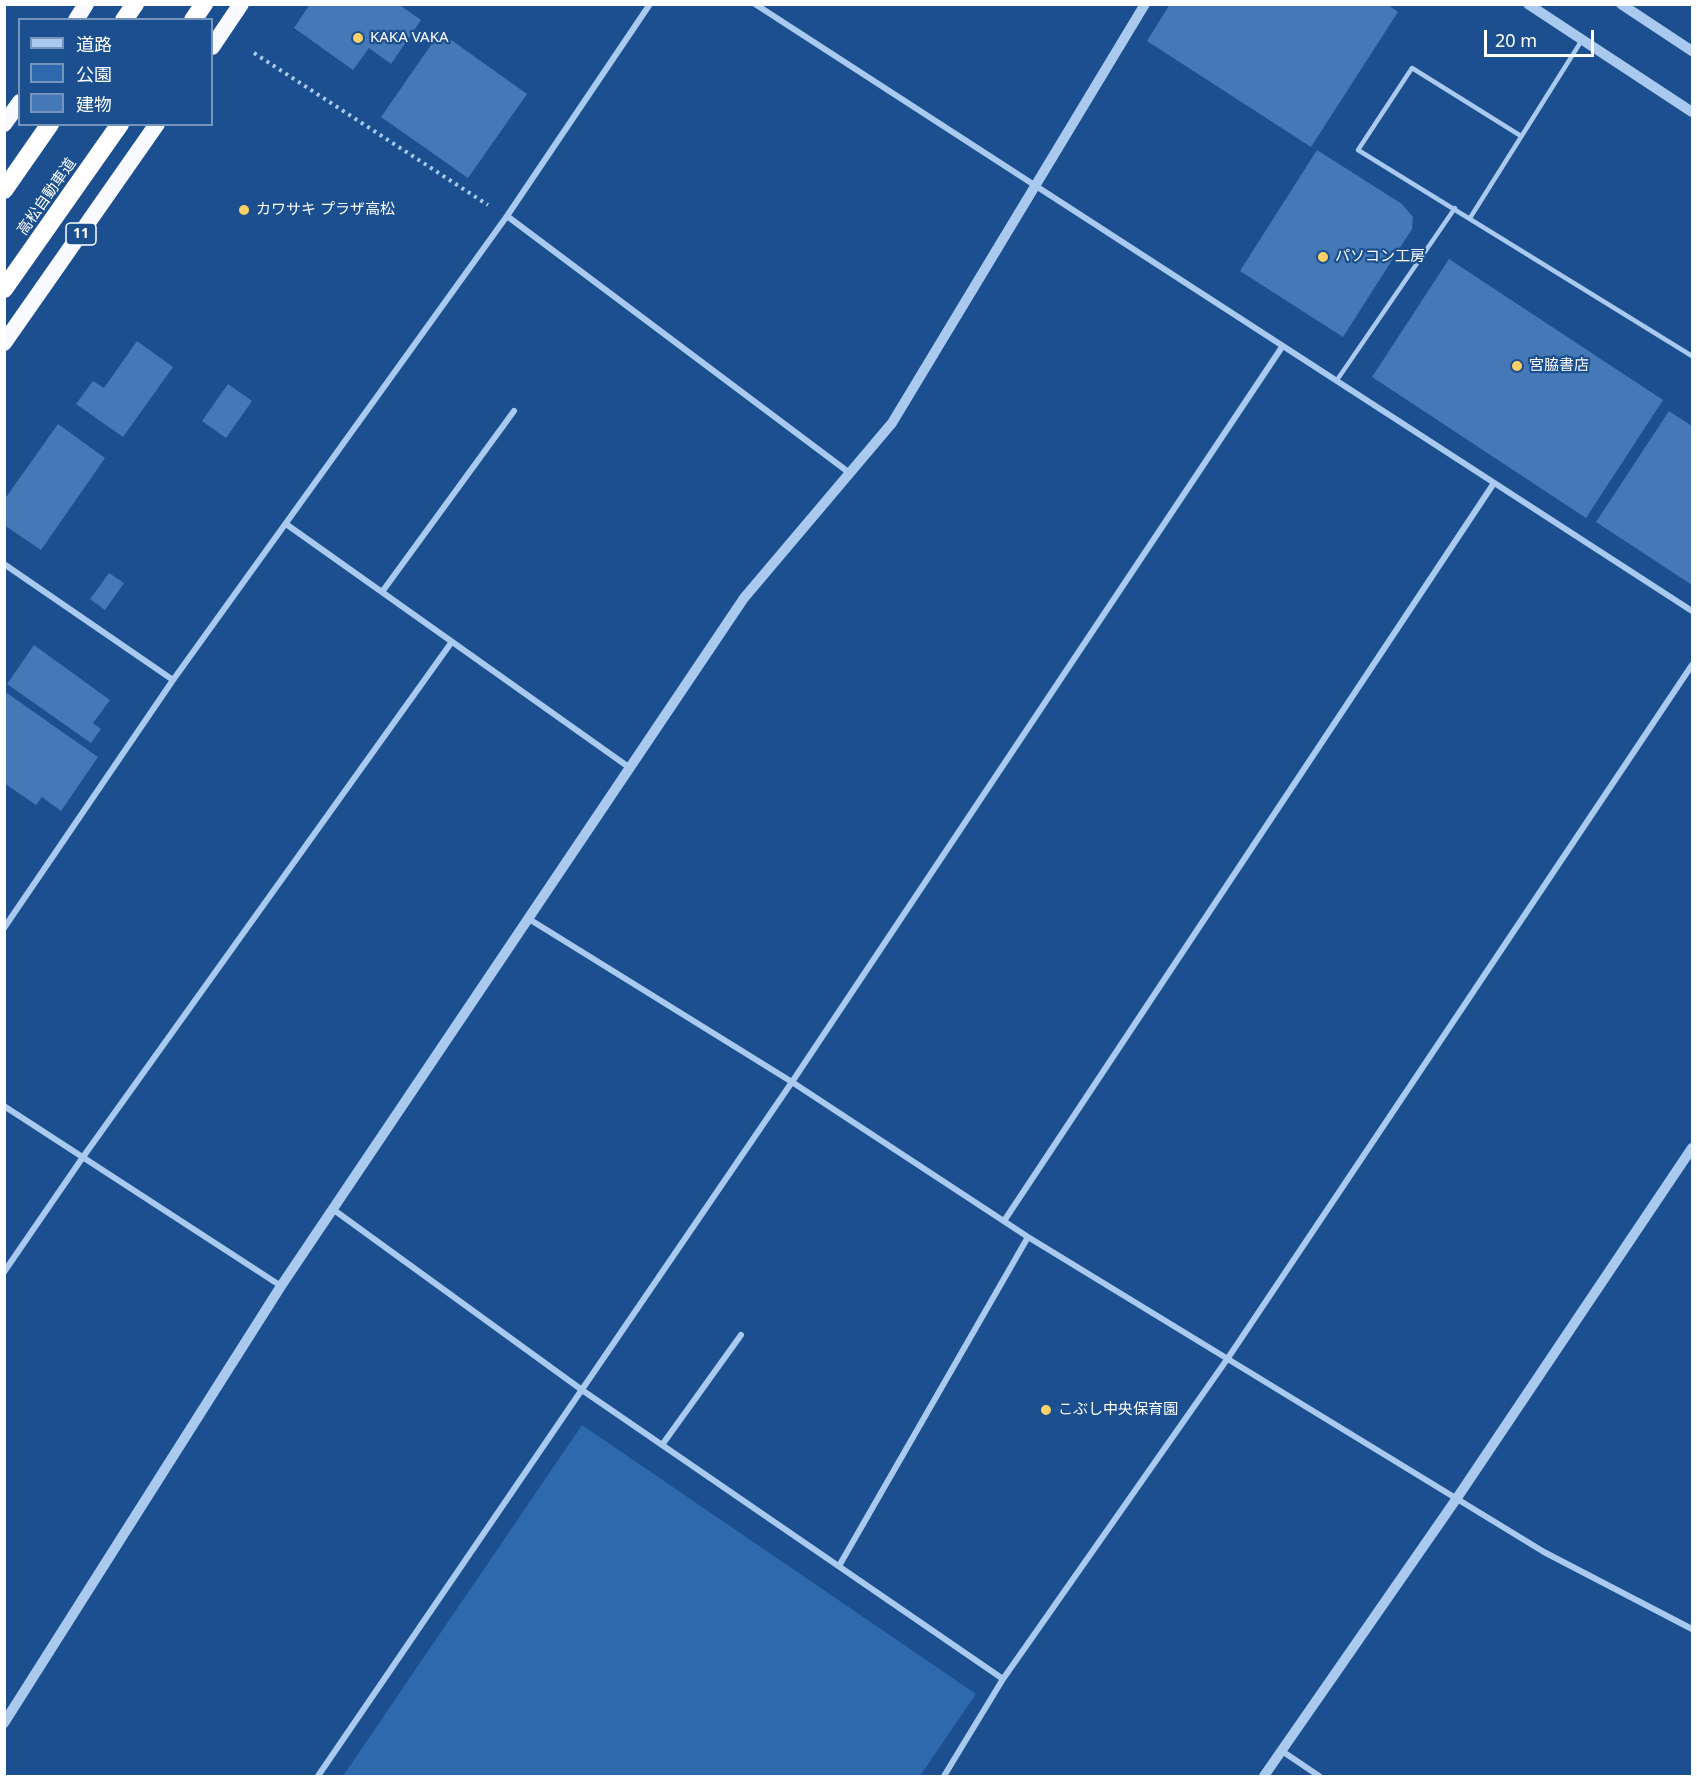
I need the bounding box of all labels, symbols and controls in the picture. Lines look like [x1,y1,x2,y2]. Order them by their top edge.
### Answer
legend [18,18,213,126]
scale bar [1487,18,1596,56]
text: 20 m [1495,28,1537,52]
place label: KAKA VAKA [370,29,448,47]
marker: KAKA VAKA [351,31,365,45]
text: 道路 [76,32,112,56]
text: 公園 [76,62,112,86]
text: 建物 [76,92,112,116]
street label: 高松自動車道 [14,155,80,239]
place label: カワサキ プラザ高松 [256,201,395,219]
marker: カワサキ プラザ高松 [237,203,251,217]
road number: 11 [66,223,96,245]
place label: パソコン工房 [1335,248,1425,266]
marker: パソコン工房 [1316,250,1330,264]
place label: 宮脇書店 [1529,357,1589,375]
marker: 宮脇書店 [1510,359,1524,373]
place label: こぶし中央保育園 [1058,1401,1178,1419]
marker: こぶし中央保育園 [1039,1403,1053,1417]

